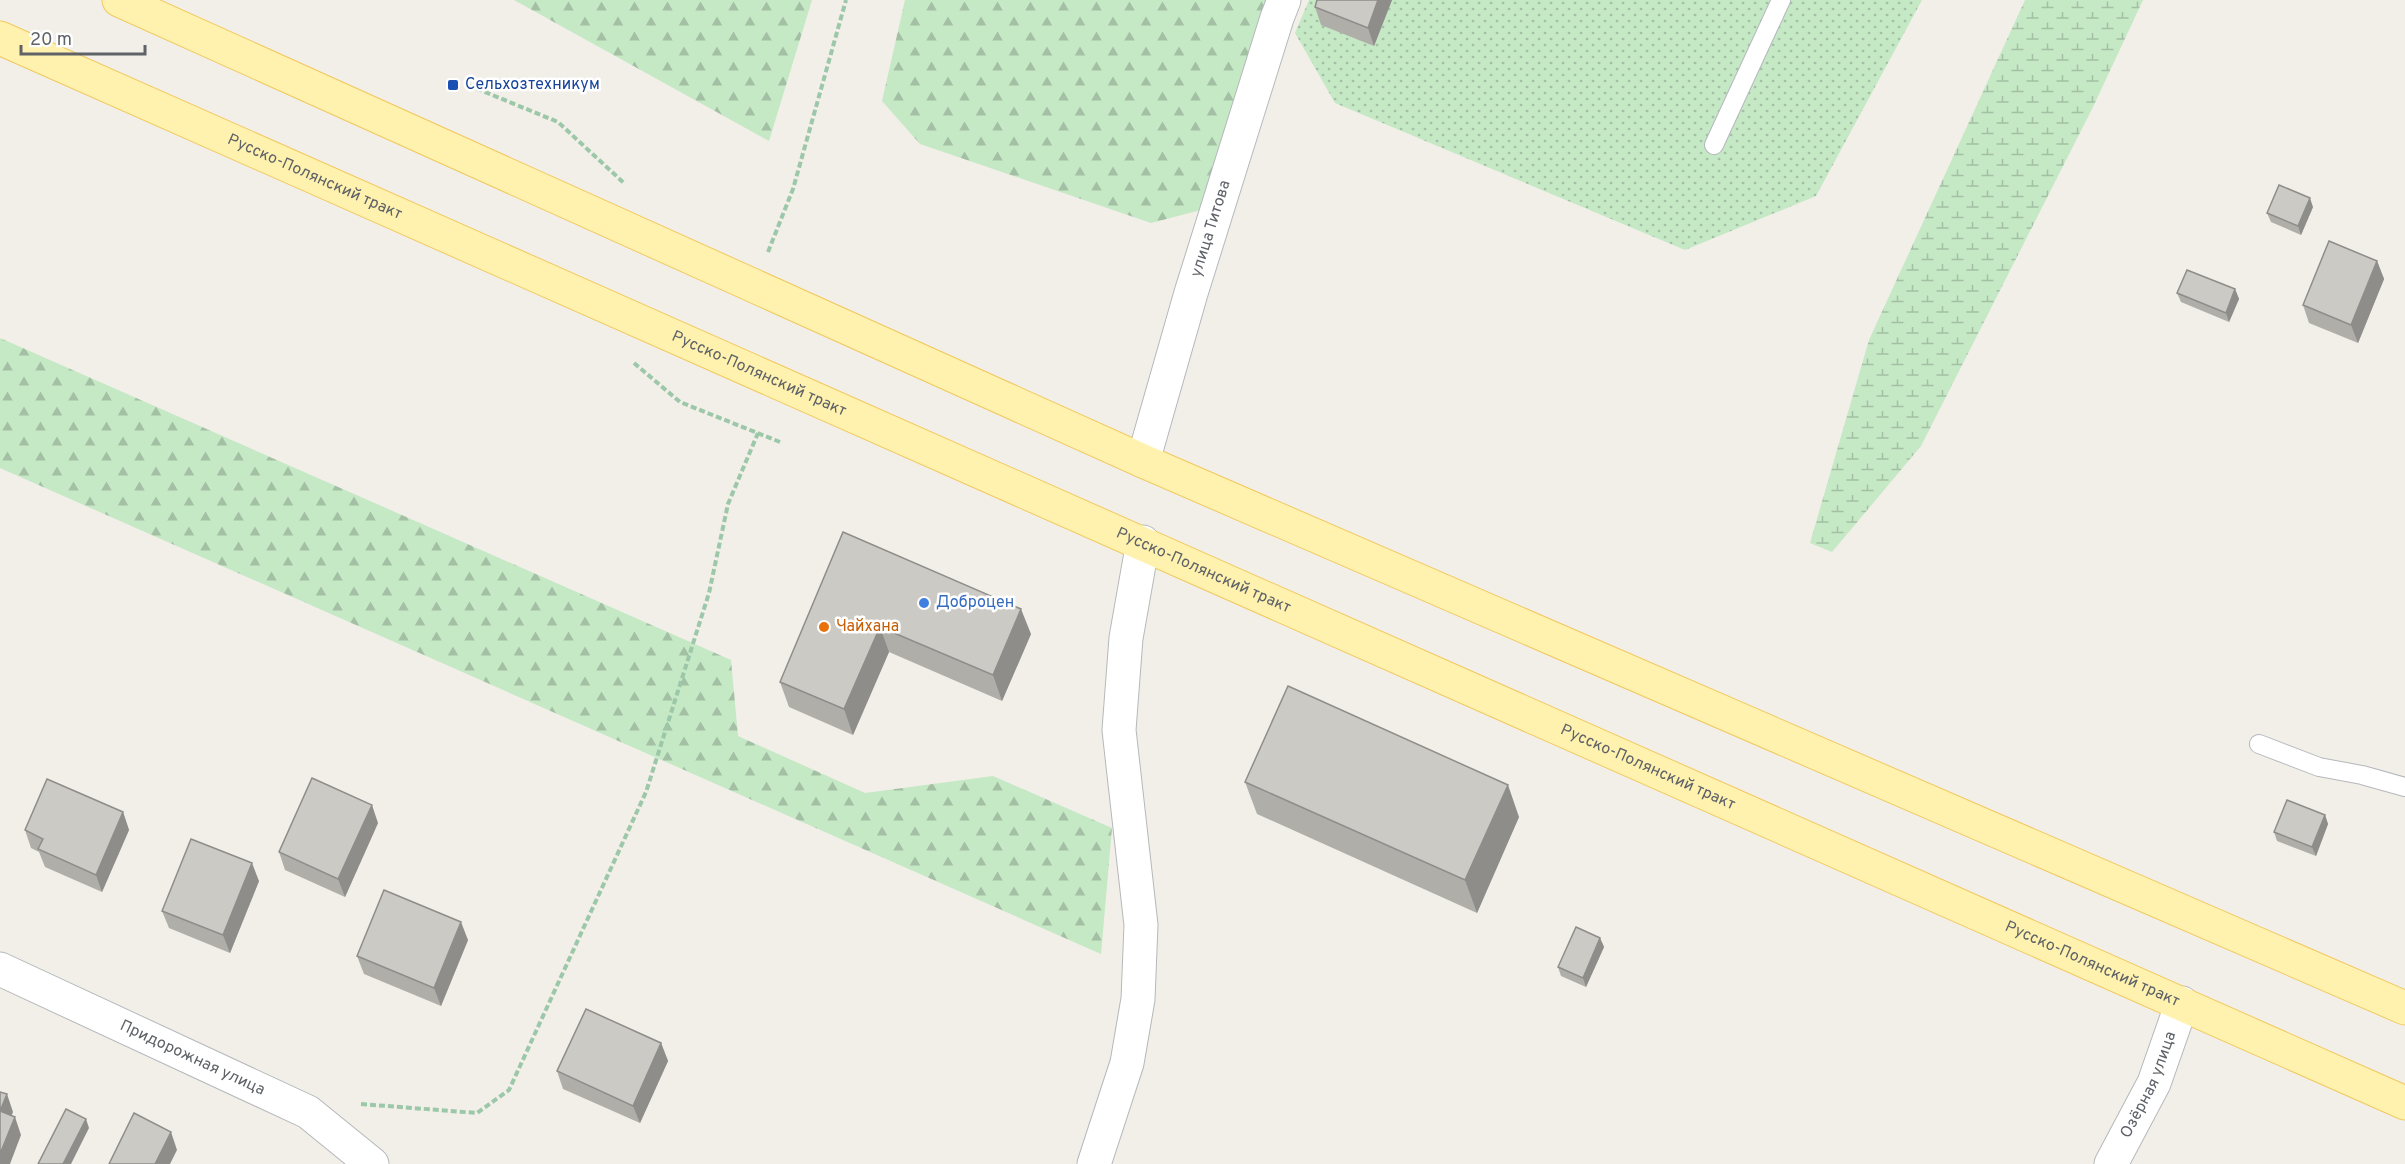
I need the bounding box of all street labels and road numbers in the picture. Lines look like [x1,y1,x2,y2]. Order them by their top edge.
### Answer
street label: Русско-Полянский тракт [224,130,405,225]
street label: улица Титова [1187,178,1236,280]
street label: Русско-Полянский тракт [668,327,849,421]
street label: Русско-Полянский тракт [1113,523,1294,618]
street label: Русско-Полянский тракт [1557,720,1738,815]
street label: Русско-Полянский тракт [2002,917,2183,1012]
street label: Придорожная улица [116,1016,268,1101]
street label: Озёрная улица [2116,1029,2181,1142]

